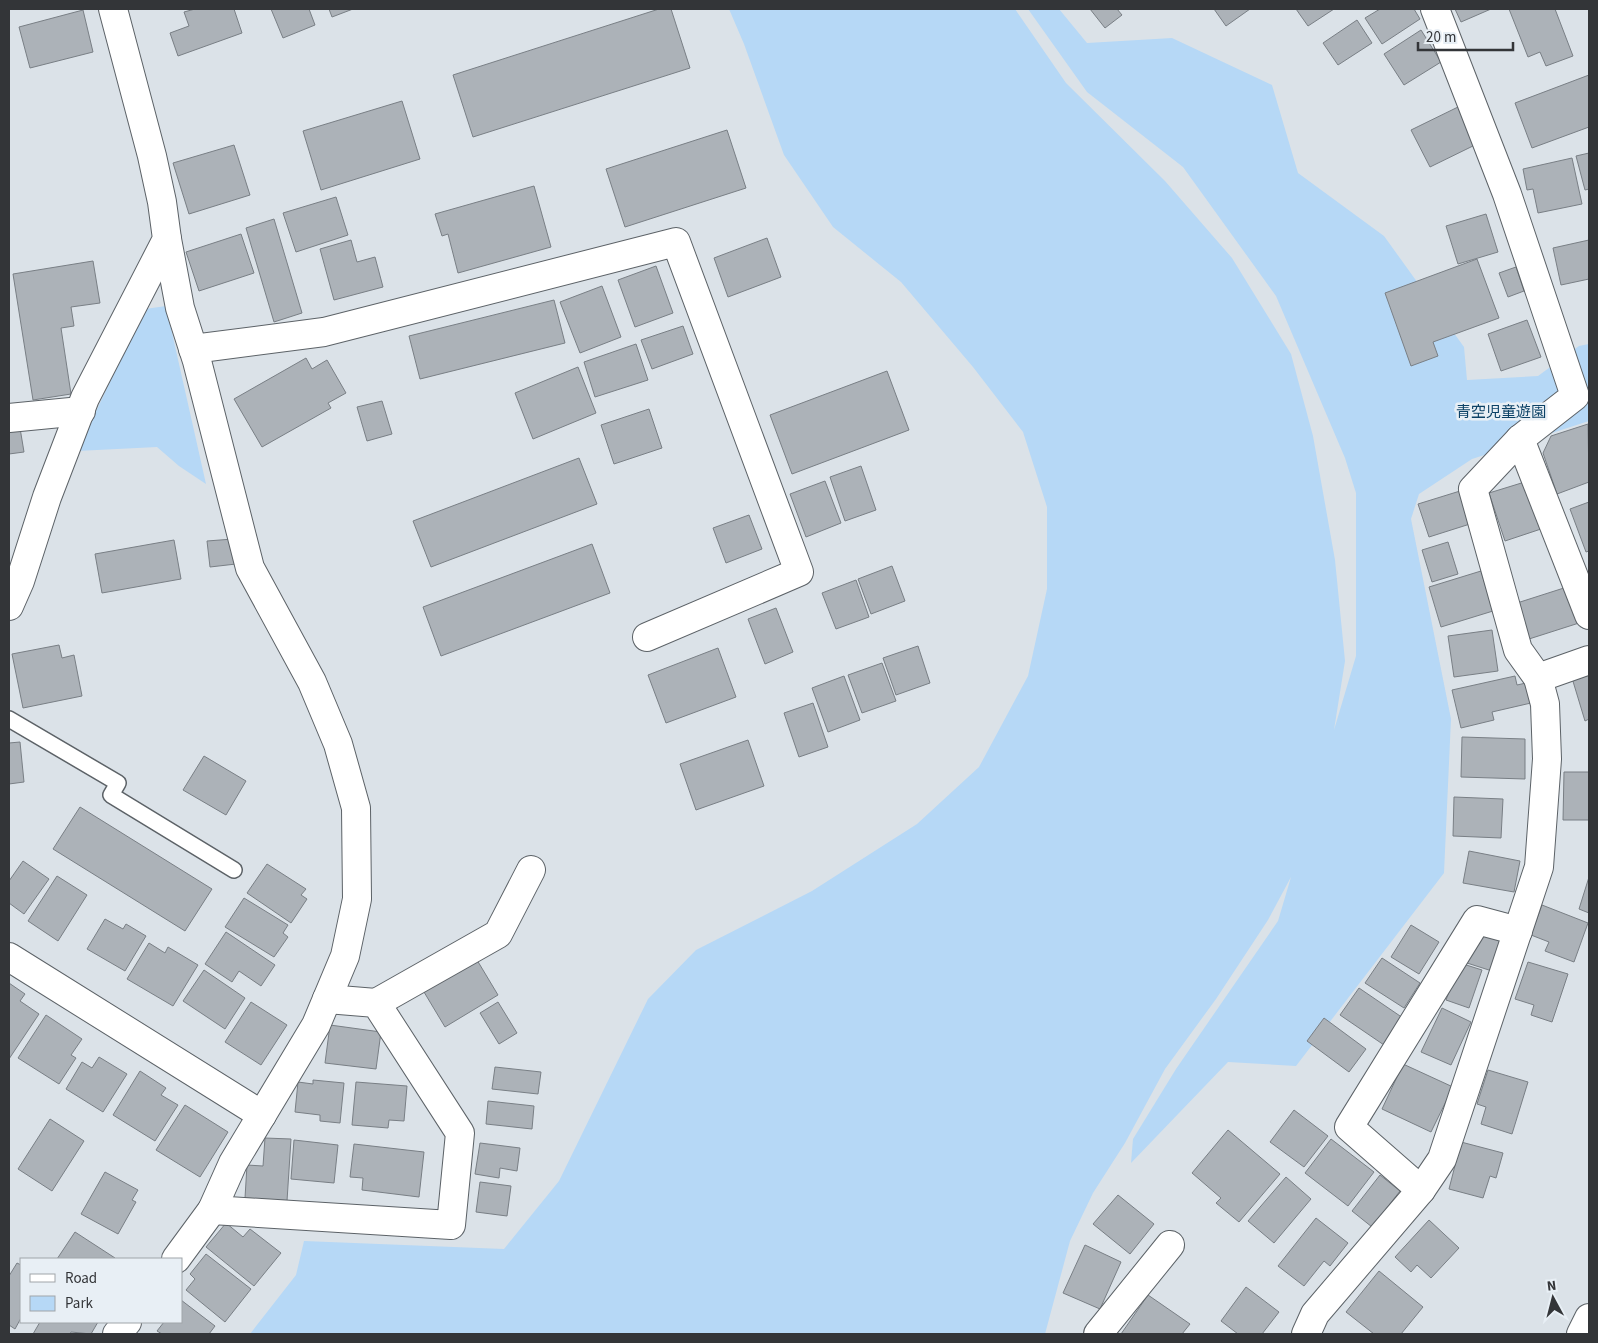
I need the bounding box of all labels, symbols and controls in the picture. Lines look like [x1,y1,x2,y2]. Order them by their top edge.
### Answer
scale bar [1418,20,1513,52]
text: 20 m [1426,27,1456,48]
park label: 青空児童遊園 [1456,402,1546,423]
legend [20,1258,182,1323]
text: Road [65,1268,97,1289]
north arrow [1528,1273,1578,1323]
text: N [1546,1276,1557,1297]
text: Park [65,1293,94,1314]

